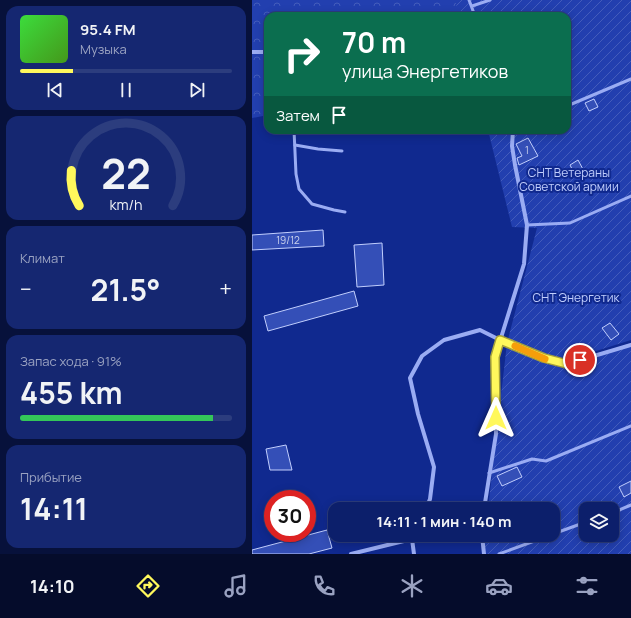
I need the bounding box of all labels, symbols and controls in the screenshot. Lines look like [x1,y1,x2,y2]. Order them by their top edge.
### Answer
text: 95.4 FM [80,19,135,40]
text: 70 m [342,23,406,61]
icon: right [276,28,328,80]
text: Музыка [80,40,127,58]
text: улица Энергетиков [342,59,508,83]
icon: previous [44,79,66,101]
icon: pause [115,79,137,101]
icon: next [186,79,208,101]
icon: arrive [328,104,350,126]
text: Затем [276,105,320,126]
house number: 1 [525,143,529,157]
text: 22 [101,144,151,200]
park label: СНТ Ветераны Советской армии [519,164,619,195]
text: km/h [109,194,143,213]
house number: 19/12 [276,233,300,247]
text: Климат [20,249,65,267]
text: 21.5° [91,269,161,310]
text: − [20,274,32,304]
text: + [219,274,232,304]
park label: СНТ Энергетик [532,289,621,306]
pin [563,343,597,377]
icon: arrive [569,349,591,371]
text: Запас хода · 91% [20,352,122,370]
text: 455 km [20,372,123,413]
position arrow [475,397,517,439]
text: Прибытие [20,468,82,486]
text: 14:11 [20,488,88,529]
speed limit sign: 30 [264,490,316,542]
map controls [579,502,619,542]
button: layers [579,502,619,542]
text: 14:11 · 1 мин · 140 m [377,511,511,532]
icon: directions [134,572,162,600]
icon: music [222,572,250,600]
icon: phone [310,572,338,600]
icon: climate [398,572,426,600]
icon: car [485,572,513,600]
icon: filters [573,572,601,600]
text: 14:10 [30,574,75,598]

